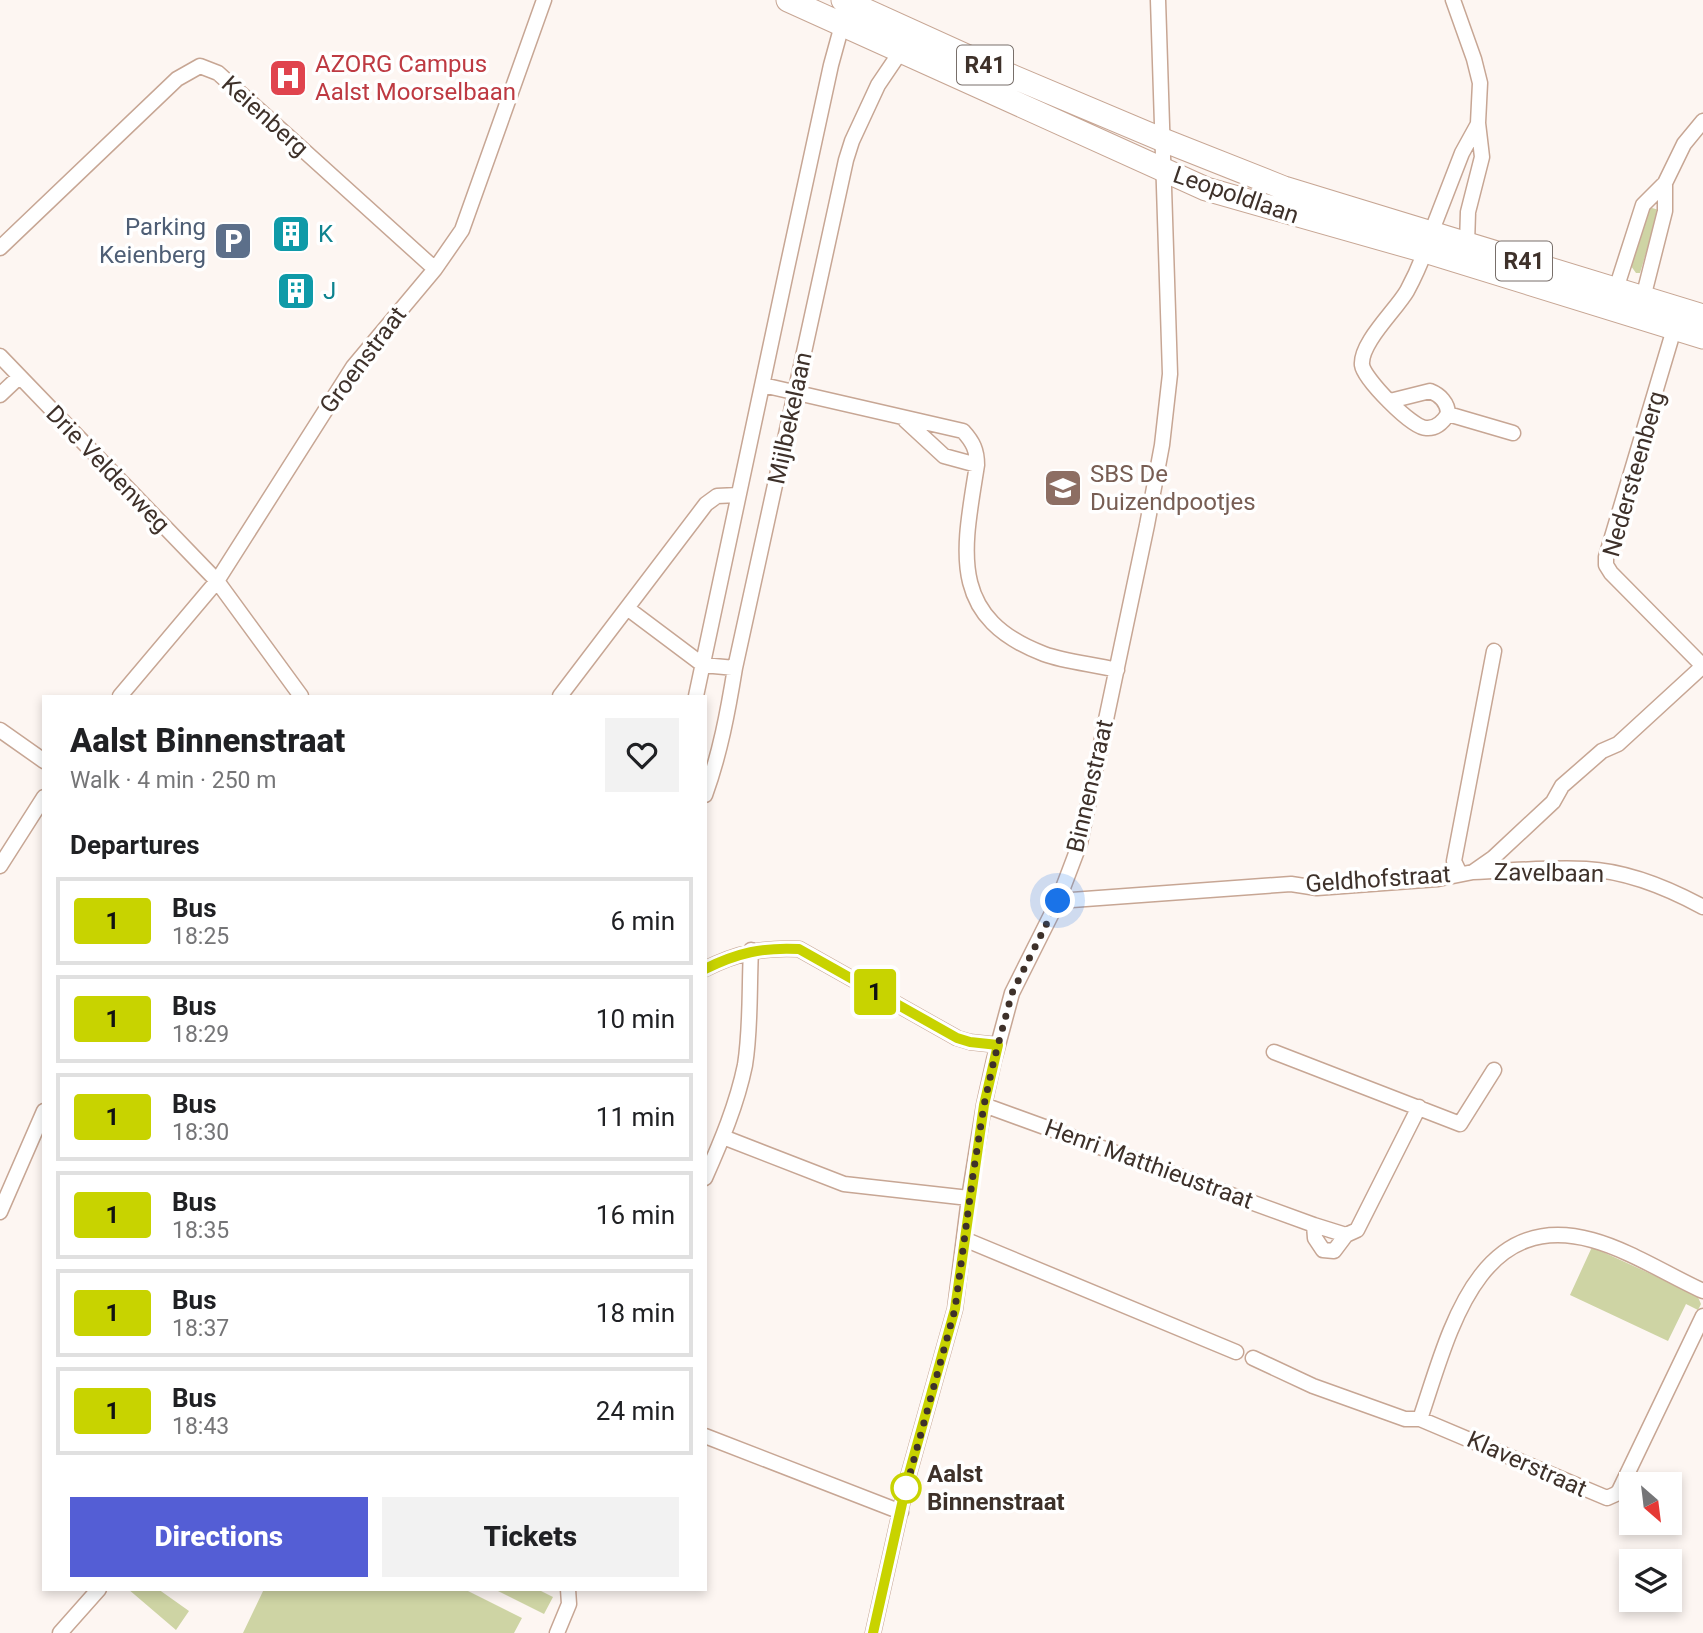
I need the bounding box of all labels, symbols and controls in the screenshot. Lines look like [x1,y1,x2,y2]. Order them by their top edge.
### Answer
road number: R41 [957,46,1013,85]
place label: AZORG Campus Aalst Moorselbaan [315,50,516,106]
hospital icon: AZORG Campus Aalst Moorselbaan [267,57,309,99]
street label: Keienberg [216,70,314,162]
street label: Leopoldlaan [1169,160,1303,230]
place label: Parking Keienberg [99,213,206,269]
building icon: K [270,213,312,255]
parking icon: Parking Keienberg [212,220,254,262]
place label: K [318,220,334,248]
road number: R41 [1496,242,1552,280]
building icon: J [275,270,317,312]
place label: J [323,277,336,305]
street label: Groenstraat [314,301,412,419]
street label: Mijlbekelaan [762,349,818,487]
street label: Nedersteenberg [1597,388,1671,560]
street label: Drie Veldenweg [40,400,176,538]
place label: SBS De Duizendpootjes [1090,460,1256,516]
school or university icon: SBS De Duizendpootjes [1042,467,1084,509]
street label: Binnenstraat [1061,717,1119,855]
button: heart [605,718,679,792]
text: Aalst Binnenstraat [70,721,345,760]
text: Walk · 4 min · 250 m [70,767,276,794]
text: Departures [70,830,200,860]
street label: Zavelbaan [1494,858,1604,888]
street label: Geldhofstraat [1304,860,1452,898]
your location [1040,883,1075,918]
text: Bus [172,893,217,923]
text: 6 min [610,906,675,936]
text: 1 [106,907,119,935]
text: 18:25 [172,923,229,950]
line badge: 1 [852,969,898,1015]
text: 1 [868,978,882,1006]
text: Bus [172,991,217,1021]
text: 10 min [596,1004,675,1034]
text: 1 [106,1005,119,1033]
text: 18:29 [172,1021,229,1048]
text: Bus [172,1089,217,1119]
text: 11 min [596,1102,675,1132]
text: 1 [106,1103,119,1131]
street label: Henri Matthieustraat [1041,1113,1257,1215]
text: 18:30 [172,1119,229,1146]
text: Bus [172,1187,217,1217]
text: 16 min [596,1200,675,1230]
text: 1 [106,1201,119,1229]
text: 18:35 [172,1217,229,1244]
text: Bus [172,1285,217,1315]
text: 18 min [596,1298,675,1328]
text: 1 [106,1299,119,1327]
text: 18:37 [172,1315,229,1342]
text: Bus [172,1383,217,1413]
text: 24 min [596,1396,675,1426]
text: 1 [106,1397,119,1425]
text: 18:43 [172,1413,229,1440]
street label: Klaverstraat [1463,1425,1591,1503]
place label: Aalst Binnenstraat [927,1460,1065,1516]
north arrow [1619,1472,1682,1535]
map controls [1619,1472,1682,1612]
marker: Aalst Binnenstraat [891,1473,921,1503]
button: Directions [70,1497,368,1577]
button: Tickets [382,1497,679,1577]
button: layers [1619,1549,1682,1612]

